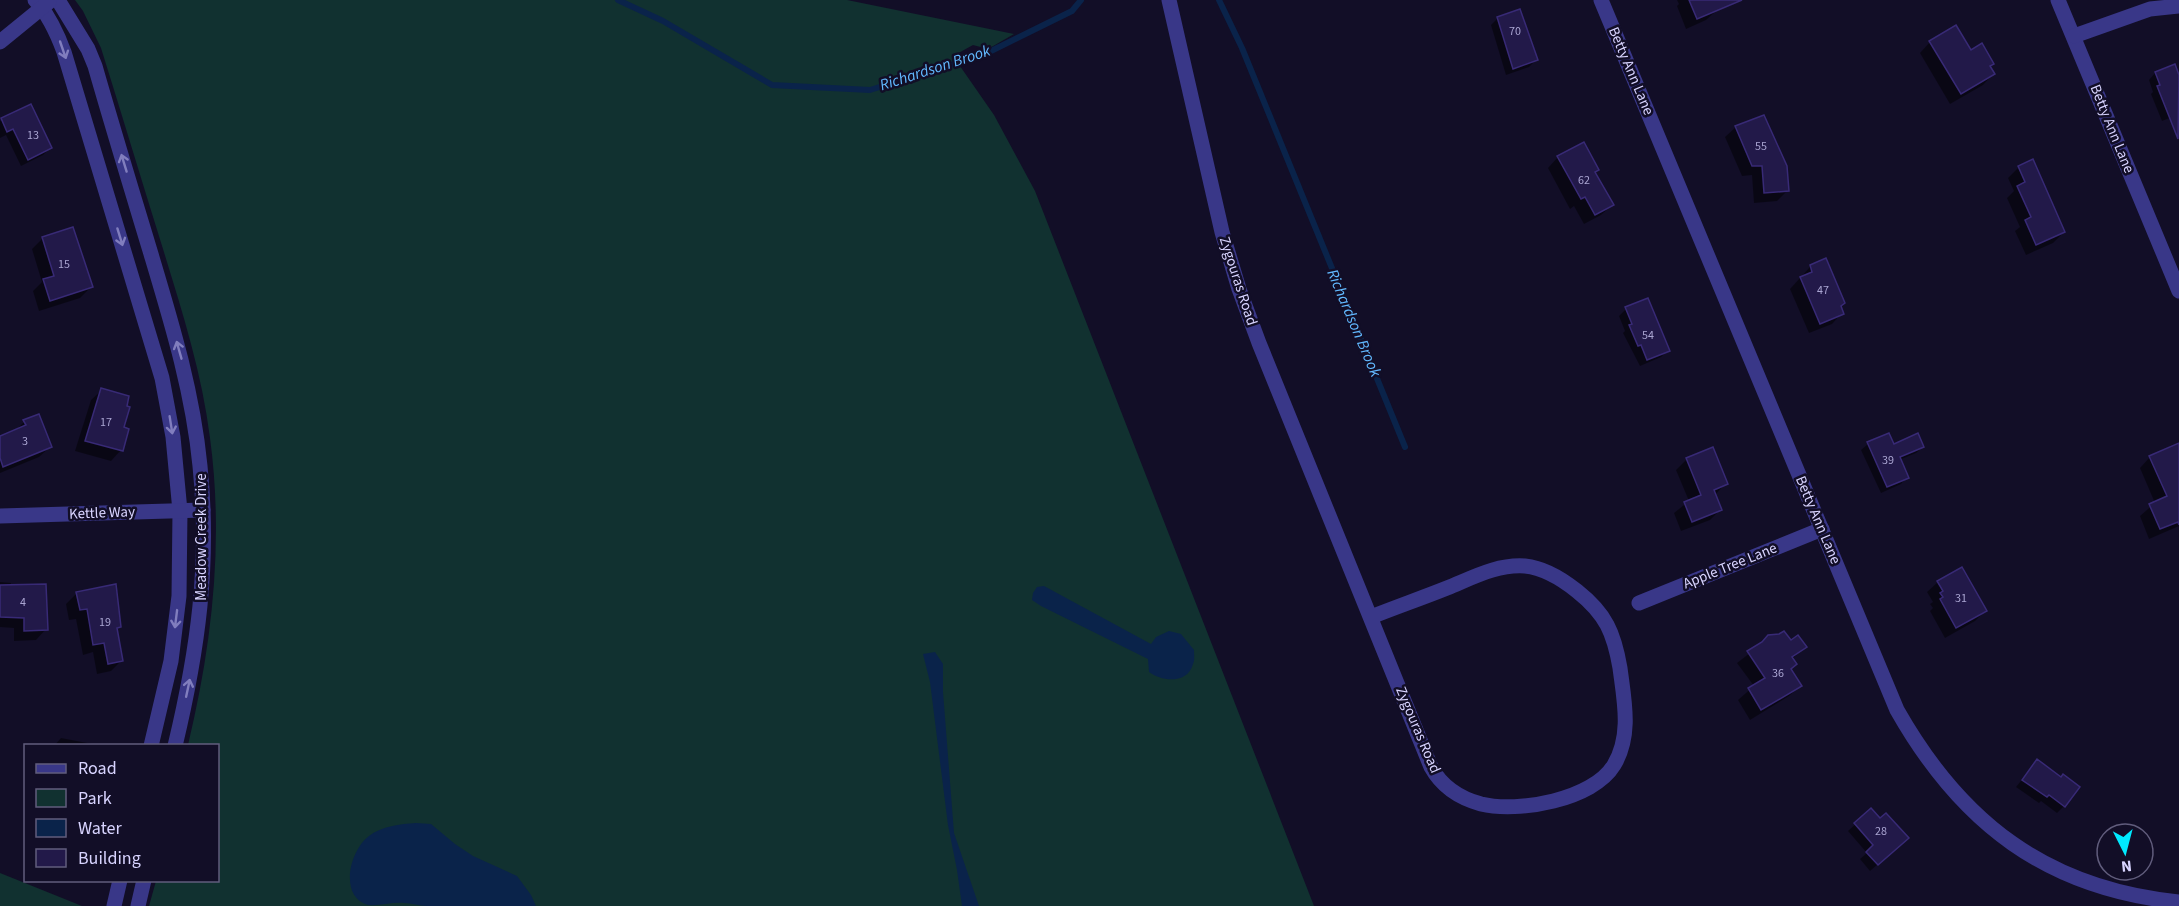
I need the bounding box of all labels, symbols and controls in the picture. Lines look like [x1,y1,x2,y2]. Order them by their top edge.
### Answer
house number: 70 [1509,23,1521,40]
street label: Betty Ann Lane [1603,24,1659,118]
one-way arrow [58,40,69,59]
water label: Richardson Brook [877,40,994,96]
street label: Betty Ann Lane [2085,81,2139,177]
house number: 13 [27,127,39,144]
house number: 55 [1755,138,1767,155]
one-way arrow [118,154,129,173]
house number: 62 [1578,172,1590,189]
one-way arrow [115,227,126,246]
street label: Zygouras Road [1214,234,1262,328]
house number: 15 [58,256,70,273]
water label: Richardson Brook [1321,266,1387,381]
house number: 47 [1817,282,1829,299]
house number: 54 [1642,327,1654,344]
one-way arrow [173,341,185,360]
house number: 17 [100,414,112,431]
one-way arrow [165,414,176,434]
house number: 3 [22,433,28,450]
house number: 39 [1882,452,1894,469]
street label: Meadow Creek Drive [191,473,212,601]
street label: Betty Ann Lane [1790,473,1846,567]
street label: Kettle Way [69,501,135,525]
street label: Apple Tree Lane [1680,538,1780,594]
house number: 31 [1955,590,1967,607]
house number: 4 [20,594,26,611]
one-way arrow [170,609,181,629]
house number: 19 [99,614,111,631]
house number: 36 [1772,665,1784,682]
one-way arrow [183,679,194,699]
street label: Zygouras Road [1390,683,1446,777]
legend [24,744,219,882]
text: Road [78,756,117,781]
text: Park [78,786,112,811]
text: Water [78,816,122,841]
north arrow [2095,822,2155,882]
house number: 28 [1875,823,1887,840]
text: Building [78,846,141,871]
text: N [2120,854,2133,877]

